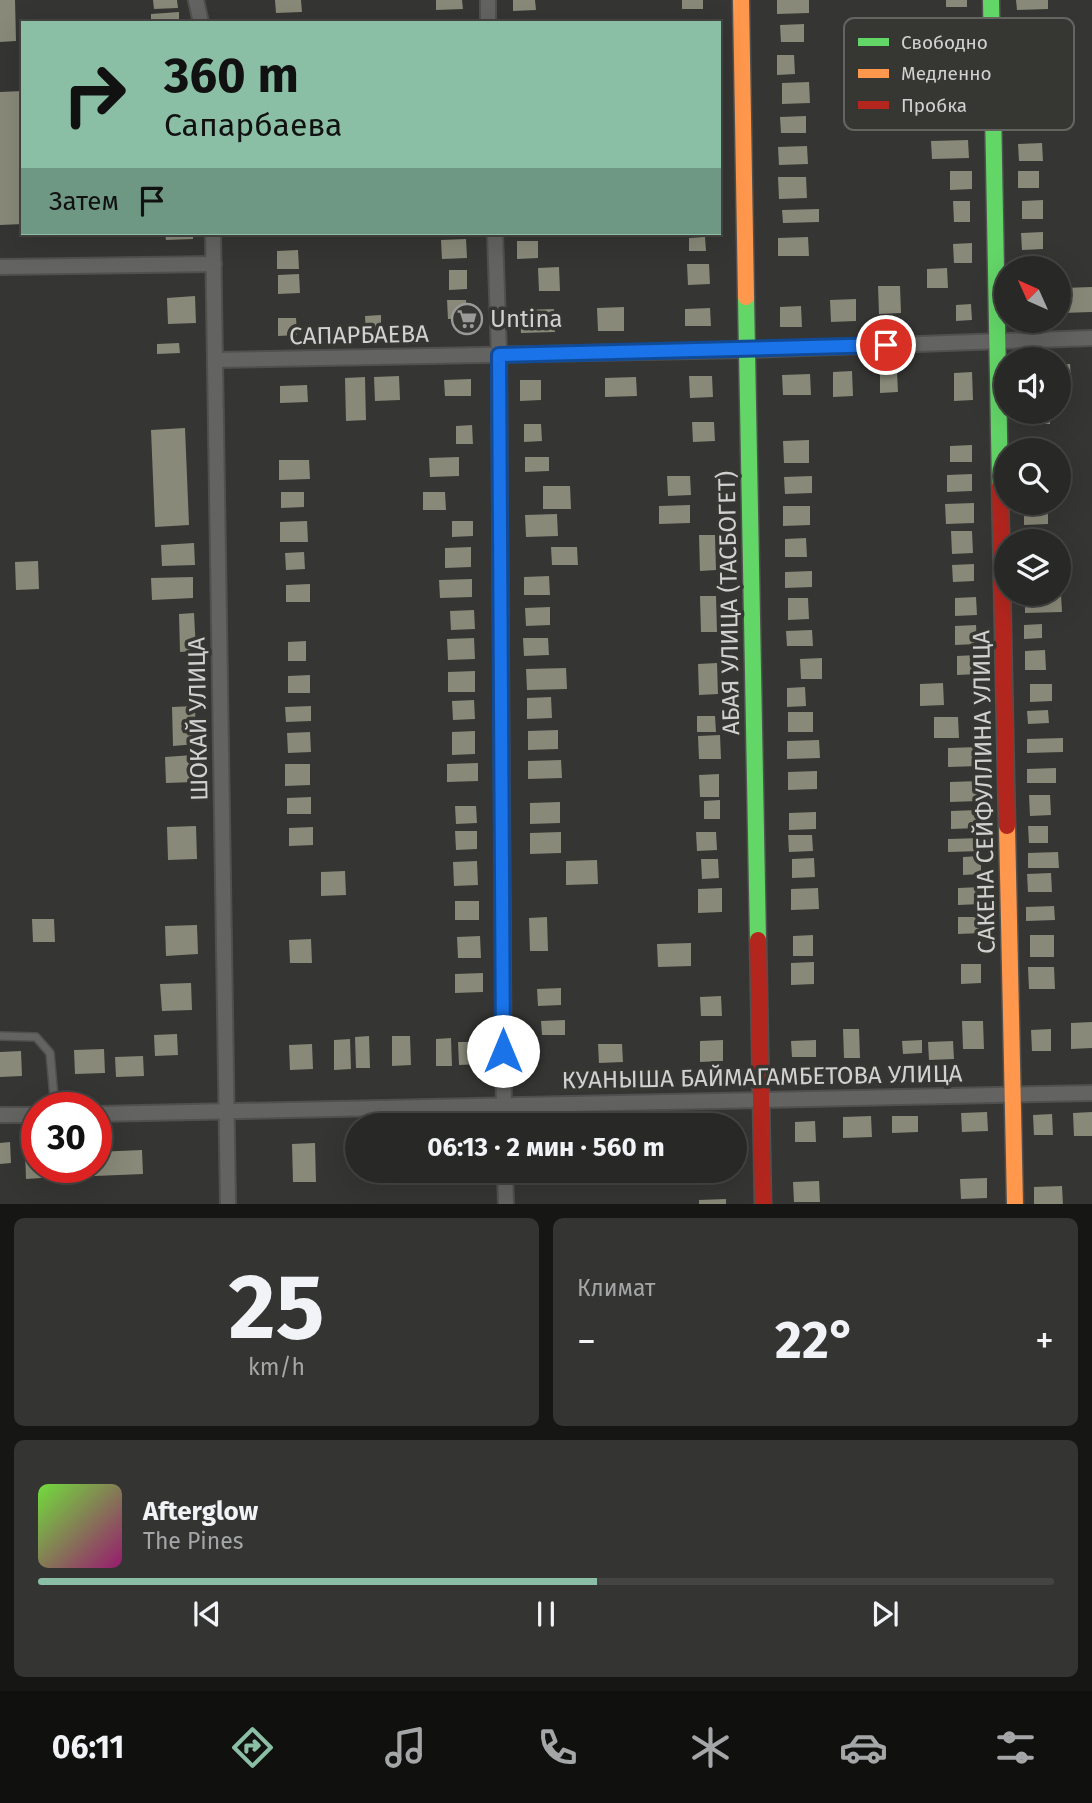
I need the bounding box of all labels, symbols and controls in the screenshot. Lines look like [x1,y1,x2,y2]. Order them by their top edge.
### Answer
legend [844,18,1074,130]
text: Свободно [901,31,988,54]
text: 360 m [164,46,299,105]
icon: right [49,49,140,140]
text: Медленно [901,62,992,85]
text: Пробка [901,94,967,117]
text: Сапарбаева [164,106,343,144]
icon: arrive [133,182,171,220]
text: Затем [49,186,119,217]
north arrow [994,256,1071,332]
map controls [994,256,1071,606]
supermarket icon: Untina [450,302,484,336]
place label: Untina [490,305,563,333]
pin [856,315,916,375]
street label: САПАРБАЕВА [289,320,429,350]
icon: arrive [867,326,905,364]
button: sound [994,347,1071,424]
button: search [994,438,1071,515]
street label: АБАЯ УЛИЦА (ТАСБОГЕТ) [713,471,745,735]
button: layers [994,529,1071,606]
street label: САКЕНА СЕЙФУЛЛИНА УЛИЦА [967,630,1001,954]
street label: ШОКАЙ УЛИЦА [183,637,213,801]
position arrow [466,1014,540,1088]
street label: КУАНЫША БАЙМАГАМБЕТОВА УЛИЦА [561,1060,963,1094]
speed limit sign: 30 [21,1092,112,1183]
text: 06:13 · 2 мин · 560 m [427,1132,665,1163]
text: 25 [229,1253,324,1362]
text: Климат [577,1274,655,1302]
text: 22° [775,1309,856,1372]
text: − [577,1318,596,1364]
text: + [1035,1318,1054,1364]
text: km/h [248,1353,305,1381]
text: Afterglow [143,1496,258,1527]
text: The Pines [143,1527,244,1555]
icon: previous [188,1595,226,1633]
icon: pause [527,1595,565,1633]
icon: next [866,1595,904,1633]
icon: directions [228,1723,277,1772]
icon: music [381,1723,430,1772]
icon: phone [533,1723,582,1772]
icon: climate [686,1723,735,1772]
icon: car [839,1723,888,1772]
icon: filters [991,1723,1040,1772]
text: 06:11 [52,1728,124,1766]

